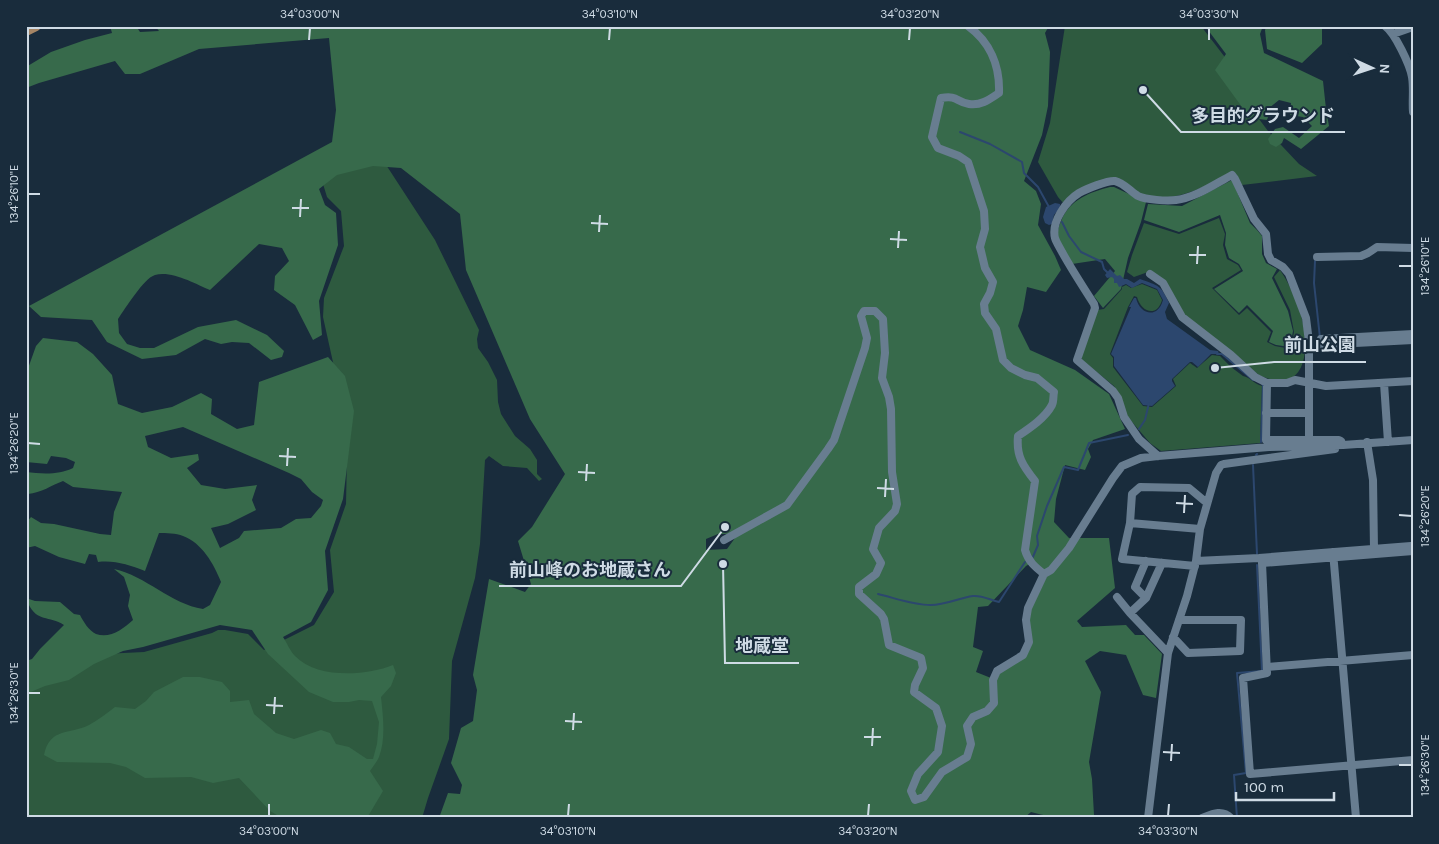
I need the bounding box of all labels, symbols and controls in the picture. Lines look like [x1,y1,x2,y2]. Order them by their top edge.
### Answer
text: 34°03'00"N [280,7,340,21]
text: 34°03'10"N [582,7,638,21]
text: 34°03'20"N [880,7,940,21]
text: 34°03'30"N [1179,7,1239,21]
north arrow [1346,42,1396,92]
text: N [1376,63,1393,74]
callout: 多目的グラウンド [1181,99,1345,132]
text: 多目的グラウンド [1191,105,1335,127]
text: 134°26'10"E [7,165,21,223]
text: 134°26'10"E [1418,237,1432,295]
callout: 前山公園 [1274,329,1366,362]
text: 前山公園 [1284,334,1356,356]
text: 134°26'20"E [7,412,21,474]
text: 134°26'20"E [1418,485,1432,547]
callout: 前山峰のお地蔵さん [499,553,681,586]
text: 前山峰のお地蔵さん [509,559,671,581]
callout: 地蔵堂 [725,630,799,663]
text: 地蔵堂 [735,635,789,657]
text: 134°26'30"E [7,662,21,724]
text: 134°26'30"E [1418,734,1432,796]
scale bar [1236,769,1334,801]
text: 100 m [1244,778,1284,796]
text: 34°03'00"N [239,824,299,838]
text: 34°03'10"N [540,824,596,838]
text: 34°03'20"N [838,824,898,838]
text: 34°03'30"N [1138,824,1198,838]

